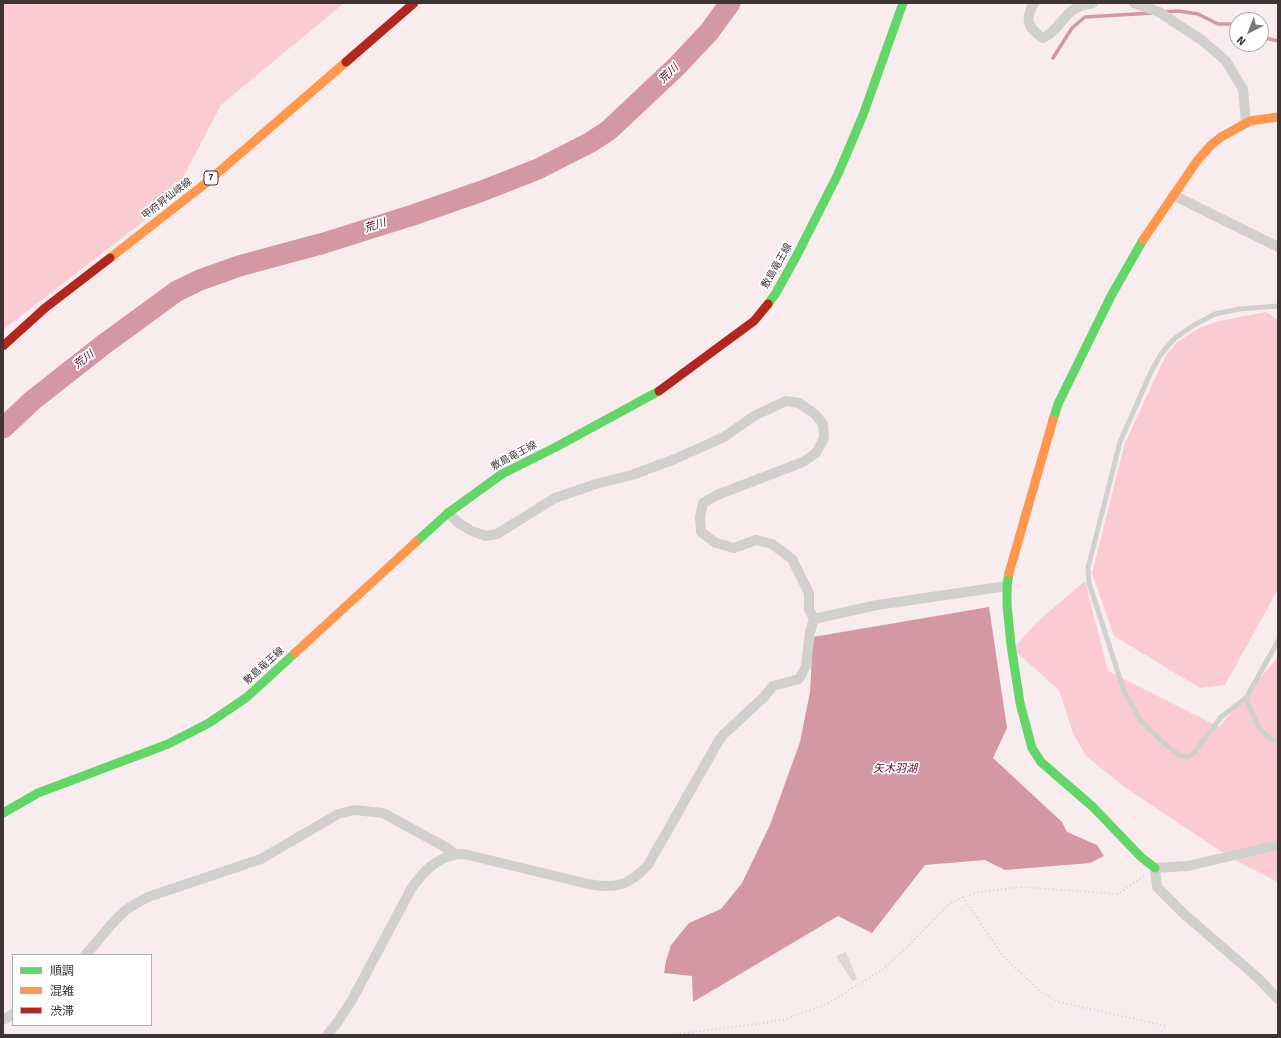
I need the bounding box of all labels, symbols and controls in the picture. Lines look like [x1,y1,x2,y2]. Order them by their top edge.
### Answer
north arrow [1229,12,1269,52]
text: N [1234,33,1248,48]
water label: 荒川 [657,62,681,86]
road number: 7 [204,171,218,185]
street label: 甲府昇仙峡線 [140,176,194,222]
water label: 荒川 [362,216,388,236]
street label: 敷島竜王線 [759,241,795,291]
water label: 荒川 [71,348,97,372]
street label: 敷島竜王線 [489,439,539,473]
street label: 敷島竜王線 [241,645,287,687]
water label: 矢木羽湖 [873,762,917,776]
legend [12,954,152,1026]
text: 順調 [50,964,74,979]
text: 混雑 [50,984,74,999]
text: 渋滞 [50,1004,74,1019]

